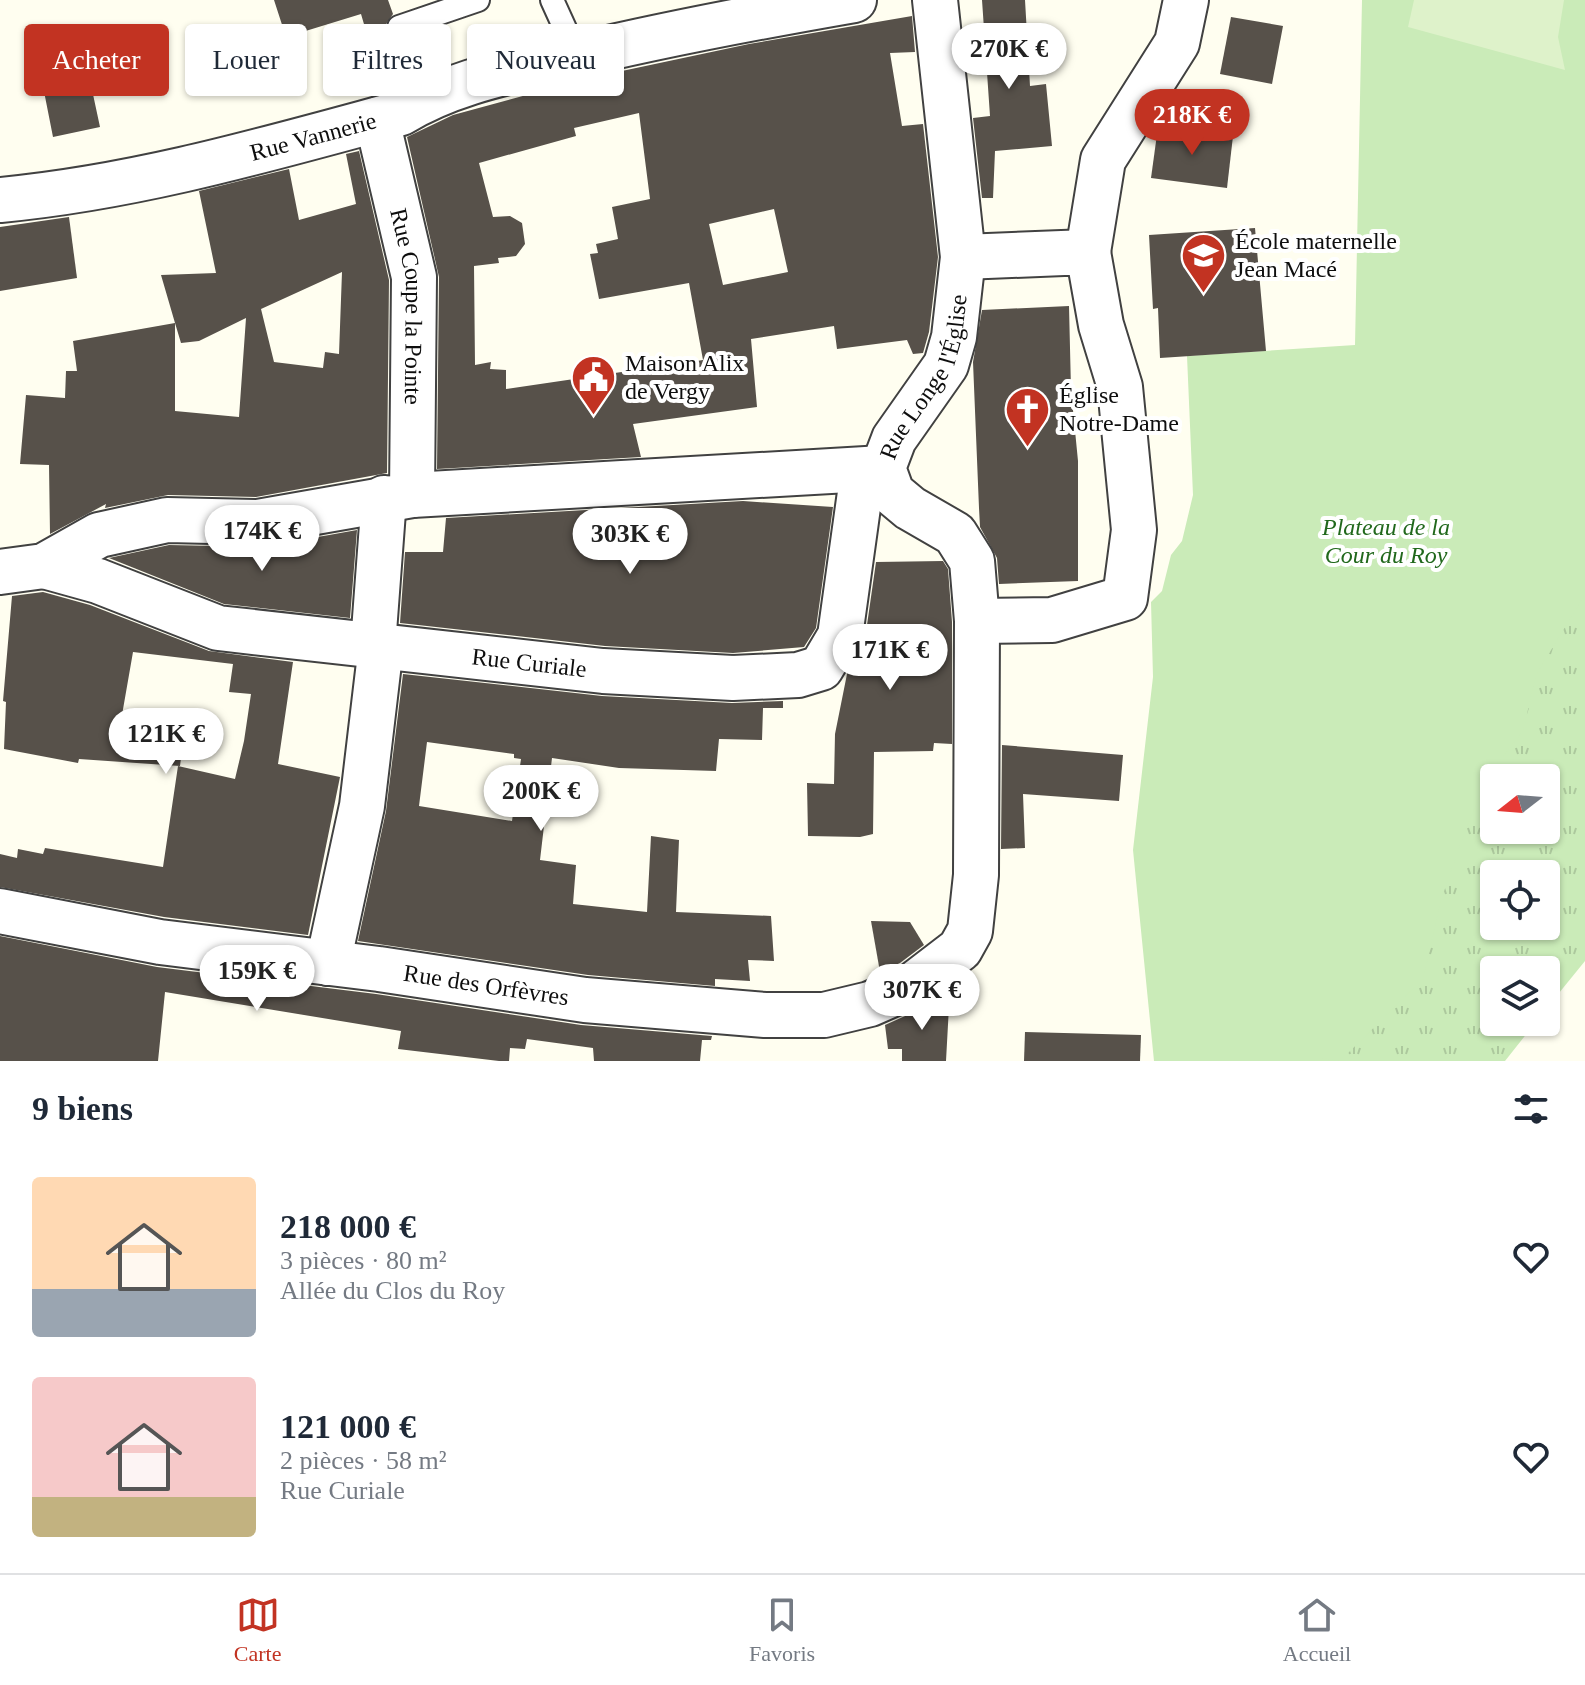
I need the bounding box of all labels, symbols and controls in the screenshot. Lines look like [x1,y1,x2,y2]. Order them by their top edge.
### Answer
pin: 270K € [944,23,1074,91]
chip: Acheter [24,24,169,96]
chip: Louer [185,24,307,96]
chip: Filtres [323,24,451,96]
chip: Nouveau [467,24,624,96]
text: 270K € [970,34,1048,63]
pin: 218K € [1127,89,1257,157]
text: 218K € [1153,100,1231,129]
street label: Rue Vannerie [247,107,379,166]
street label: Rue Coupe la Pointe [385,206,427,405]
place label: École maternelle Jean Macé [1235,228,1397,282]
school or university icon: École maternelle Jean Macé [1180,231,1228,294]
street label: Rue Longe l'Église [875,293,972,463]
place label: Maison Alix de Vergy [625,350,744,404]
public building icon: Maison Alix de Vergy [570,353,618,416]
place label: Église Notre-Dame [1059,382,1179,436]
church icon: Église Notre-Dame [1004,385,1052,448]
pin: 174K € [197,505,327,573]
pin: 303K € [565,508,695,576]
park label: Plateau de la Cour du Roy [1321,514,1450,568]
text: 174K € [223,516,301,545]
text: 303K € [591,519,669,548]
pin: 171K € [825,624,955,692]
text: 171K € [851,635,929,664]
street label: Rue Curiale [470,643,588,682]
pin: 121K € [101,708,231,776]
text: 121K € [127,719,205,748]
north arrow [1480,764,1560,844]
map controls [1480,764,1560,1036]
pin: 200K € [476,765,606,833]
text: 200K € [502,776,580,805]
button: locate [1480,860,1560,940]
pin: 159K € [192,945,322,1013]
text: 159K € [218,956,296,985]
button: layers [1480,956,1560,1036]
street label: Rue des Orfèvres [402,960,571,1010]
pin: 307K € [857,964,987,1032]
text: 307K € [883,975,961,1004]
icon: filters [1509,1087,1553,1131]
text: 9 biens [32,1090,133,1127]
text: 218 000 € [280,1208,416,1245]
icon: home [96,1209,192,1305]
icon: heart [1509,1235,1553,1279]
text: 3 pièces · 80 m² [280,1246,447,1275]
text: Allée du Clos du Roy [280,1276,505,1305]
text: 121 000 € [280,1408,416,1445]
icon: home [96,1409,192,1505]
icon: heart [1509,1435,1553,1479]
text: 2 pièces · 58 m² [280,1446,447,1475]
text: Rue Curiale [280,1476,405,1505]
tab: Carte [234,1593,281,1667]
tab: Favoris [749,1593,815,1667]
tab: Accueil [1283,1593,1351,1667]

